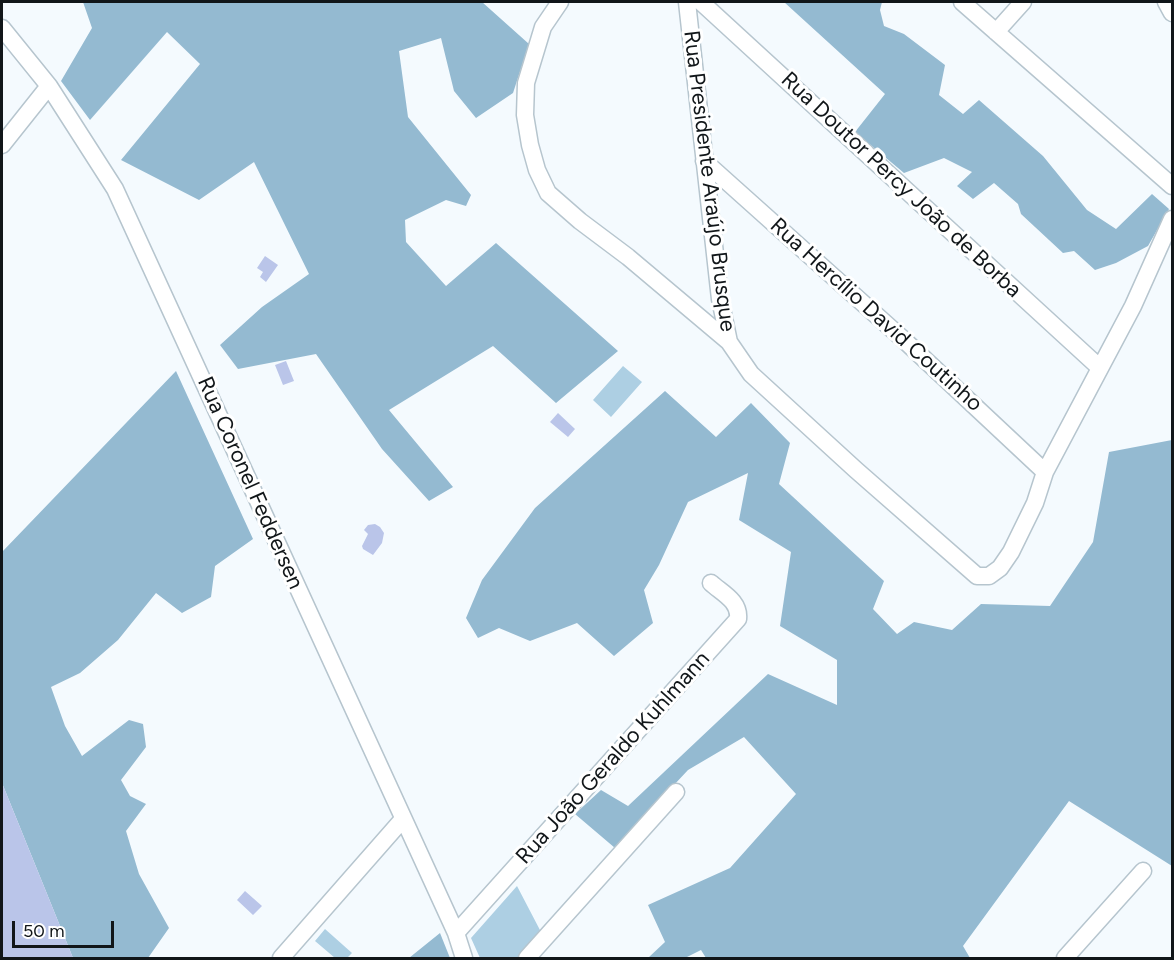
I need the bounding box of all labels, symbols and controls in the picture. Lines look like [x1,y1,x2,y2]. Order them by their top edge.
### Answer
street label: Rua Presidente Araújo Brusque [677,29,741,333]
street label: Rua Doutor Percy João de Borba [775,67,1027,303]
street label: Rua Hercílio David Coutinho [764,213,988,417]
street label: Rua Coronel Feddersen [191,373,309,593]
street label: Rua João Geraldo Kuhlmann [511,646,715,870]
scale bar [15,909,117,947]
text: 50 m [23,920,65,942]

